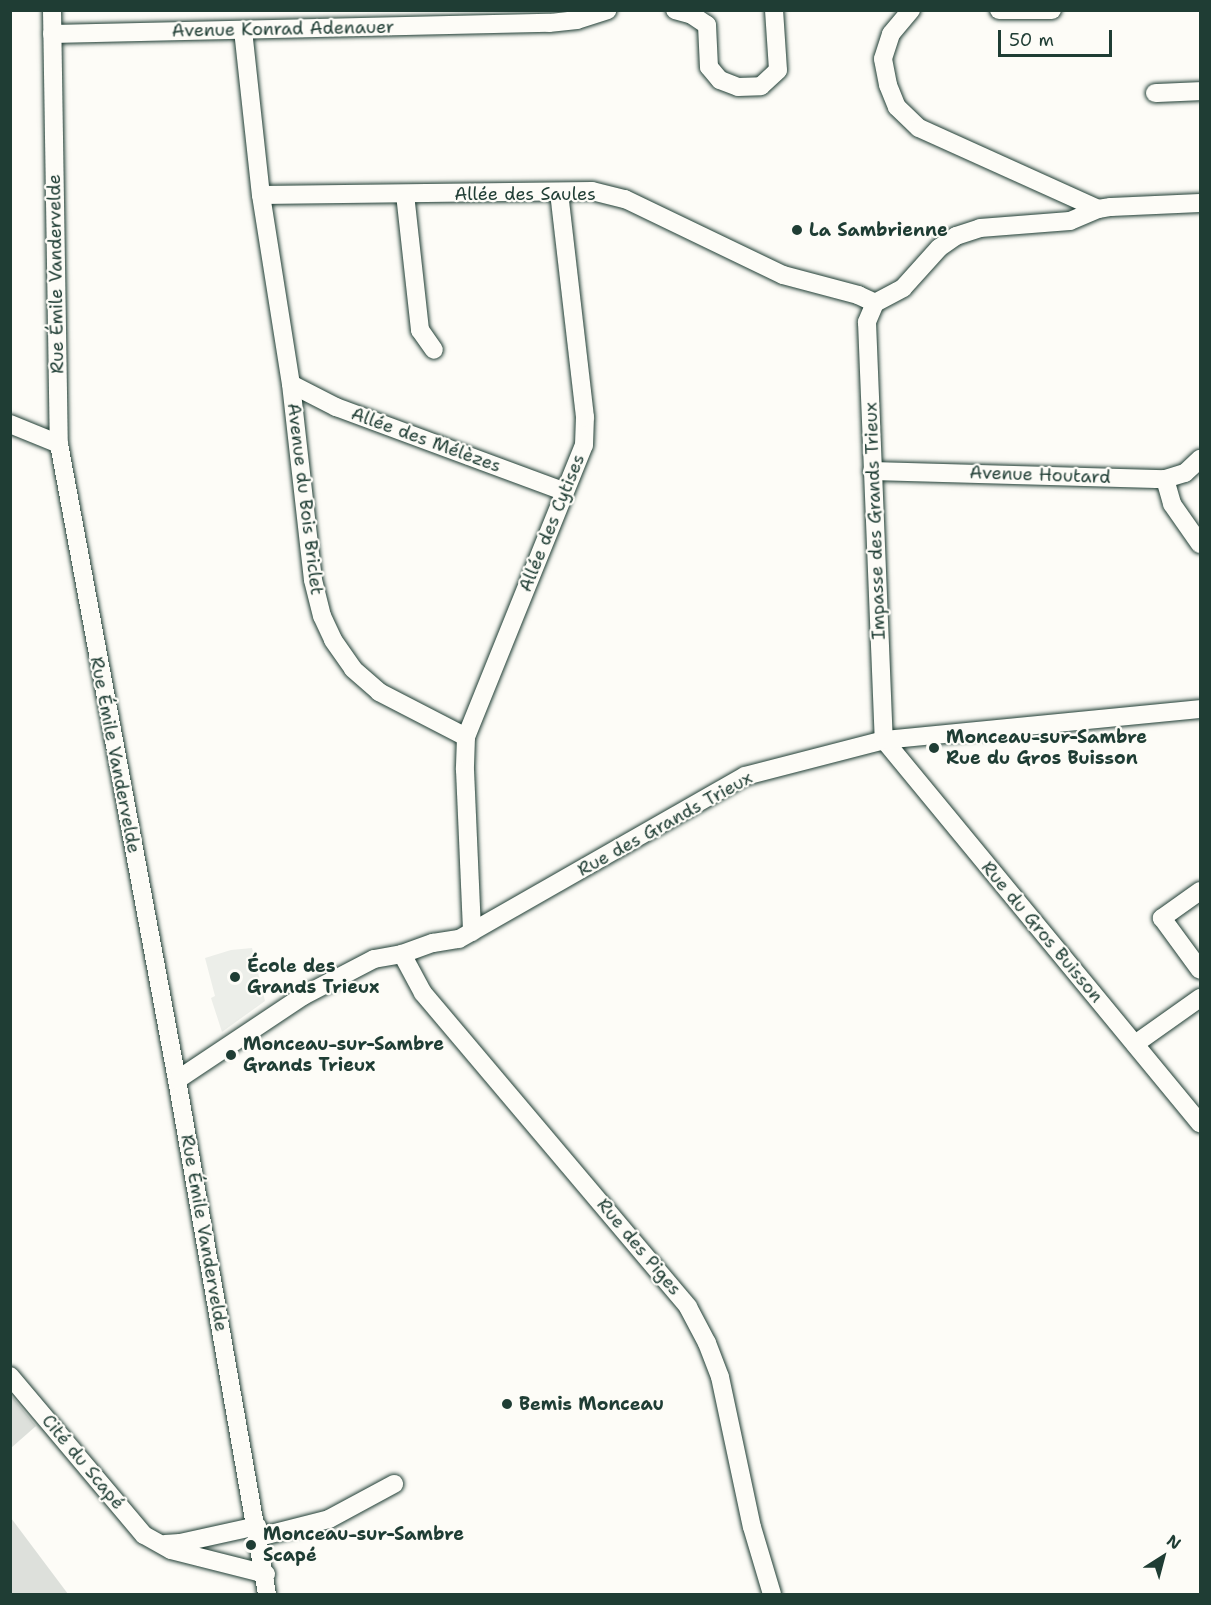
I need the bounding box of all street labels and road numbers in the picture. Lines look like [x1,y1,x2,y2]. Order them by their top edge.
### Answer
street label: Avenue Konrad Adenauer [171,16,395,42]
street label: Rue Émile Vandervelde [43,174,69,374]
street label: Allée des Saules [454,183,596,205]
street label: Avenue du Bois Briclet [282,402,328,596]
street label: Impasse des Grands Trieux [860,402,890,640]
street label: Allée des Mélèzes [348,403,504,477]
street label: Allée des Cytises [515,451,589,595]
street label: Avenue Houtard [969,462,1111,488]
street label: Rue Émile Vandervelde [85,655,145,855]
street label: Rue des Grands Trieux [574,767,756,881]
street label: Rue du Gros Buisson [977,857,1107,1007]
street label: Rue Émile Vandervelde [176,1133,232,1333]
street label: Rue des Piges [592,1194,686,1300]
street label: Cité du Scapé [37,1410,129,1514]

